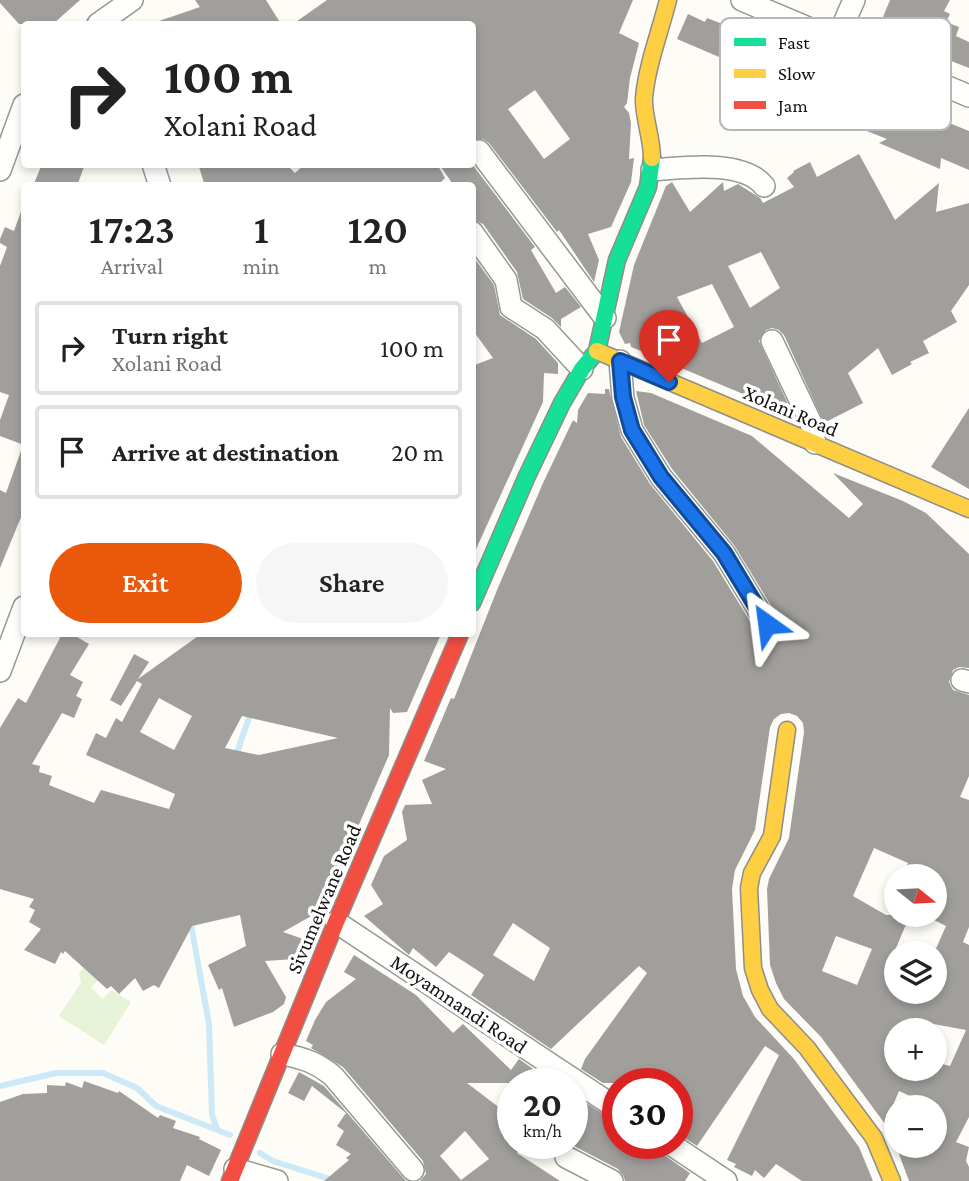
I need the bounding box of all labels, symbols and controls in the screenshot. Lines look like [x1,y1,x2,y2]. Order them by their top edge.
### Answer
legend [720,18,951,130]
text: Fast [778,32,810,53]
icon: right [49,49,140,140]
text: 100 m [164,49,293,104]
text: Slow [778,63,815,84]
text: Jam [776,95,808,116]
text: Xolani Road [164,107,317,143]
text: 17:23 [89,205,175,252]
text: 1 [254,205,269,252]
text: 120 [348,205,408,252]
text: Arrival [101,253,163,279]
text: min [243,253,280,279]
text: m [369,253,387,279]
pin [639,310,699,382]
text: Turn right [112,321,228,350]
icon: arrive [650,321,688,359]
icon: right [53,329,91,367]
text: 100 m [380,334,444,363]
text: Xolani Road [112,350,222,376]
street label: Xolani Road [740,380,842,442]
icon: arrive [53,433,91,471]
text: Arrive at destination [112,438,339,467]
text: 20 m [391,438,444,467]
button: Exit [49,543,242,623]
button: Share [256,543,448,623]
position arrow [730,587,804,661]
street label: Sivumelwane Road [282,821,366,977]
north arrow [884,864,947,928]
map controls [884,864,947,1158]
button: layers [884,941,947,1004]
street label: Moyamnandi Road [386,950,532,1058]
button: + [884,1018,947,1081]
speed limit sign: 30 [602,1068,693,1159]
text: 20 [523,1085,562,1124]
button: − [884,1095,947,1158]
text: km/h [523,1121,562,1141]

